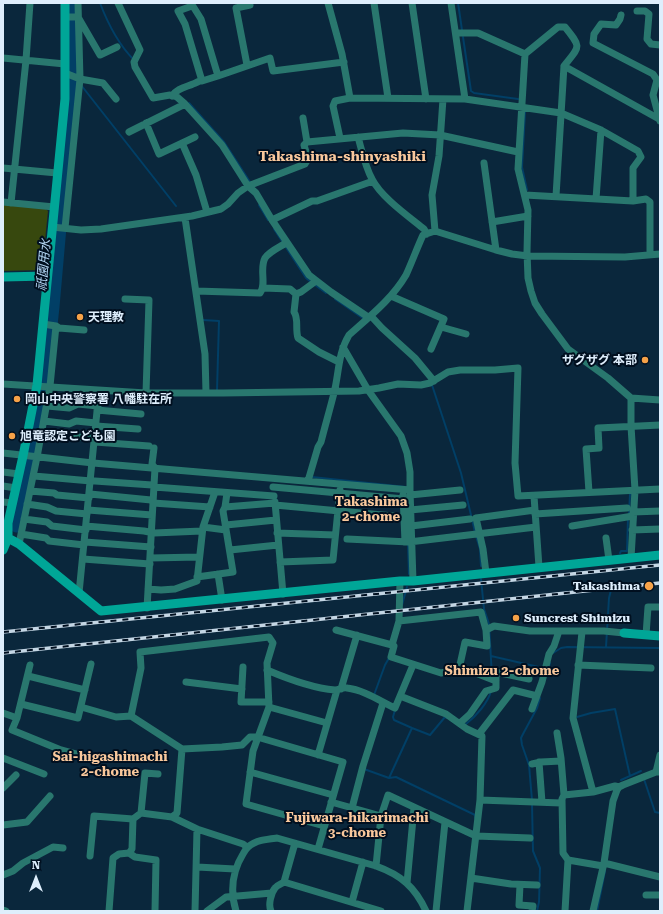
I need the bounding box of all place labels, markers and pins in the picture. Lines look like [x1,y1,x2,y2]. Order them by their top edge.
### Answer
place label: 天理教 [88,310,124,324]
marker: 天理教 [75,312,85,322]
place label: ザグザグ 本部 [562,353,637,367]
marker: ザグザグ 本部 [640,355,650,365]
place label: 岡山中央警察署 八幡駐在所 [25,392,172,406]
marker: 岡山中央警察署 八幡駐在所 [12,394,22,404]
place label: 旭竜認定こども園 [20,429,116,443]
marker: 旭竜認定こども園 [7,431,17,441]
place label: Takashima [573,579,640,593]
marker: Takashima [643,580,655,592]
place label: Suncrest Shimizu [524,611,630,625]
marker: Suncrest Shimizu [511,613,521,623]

